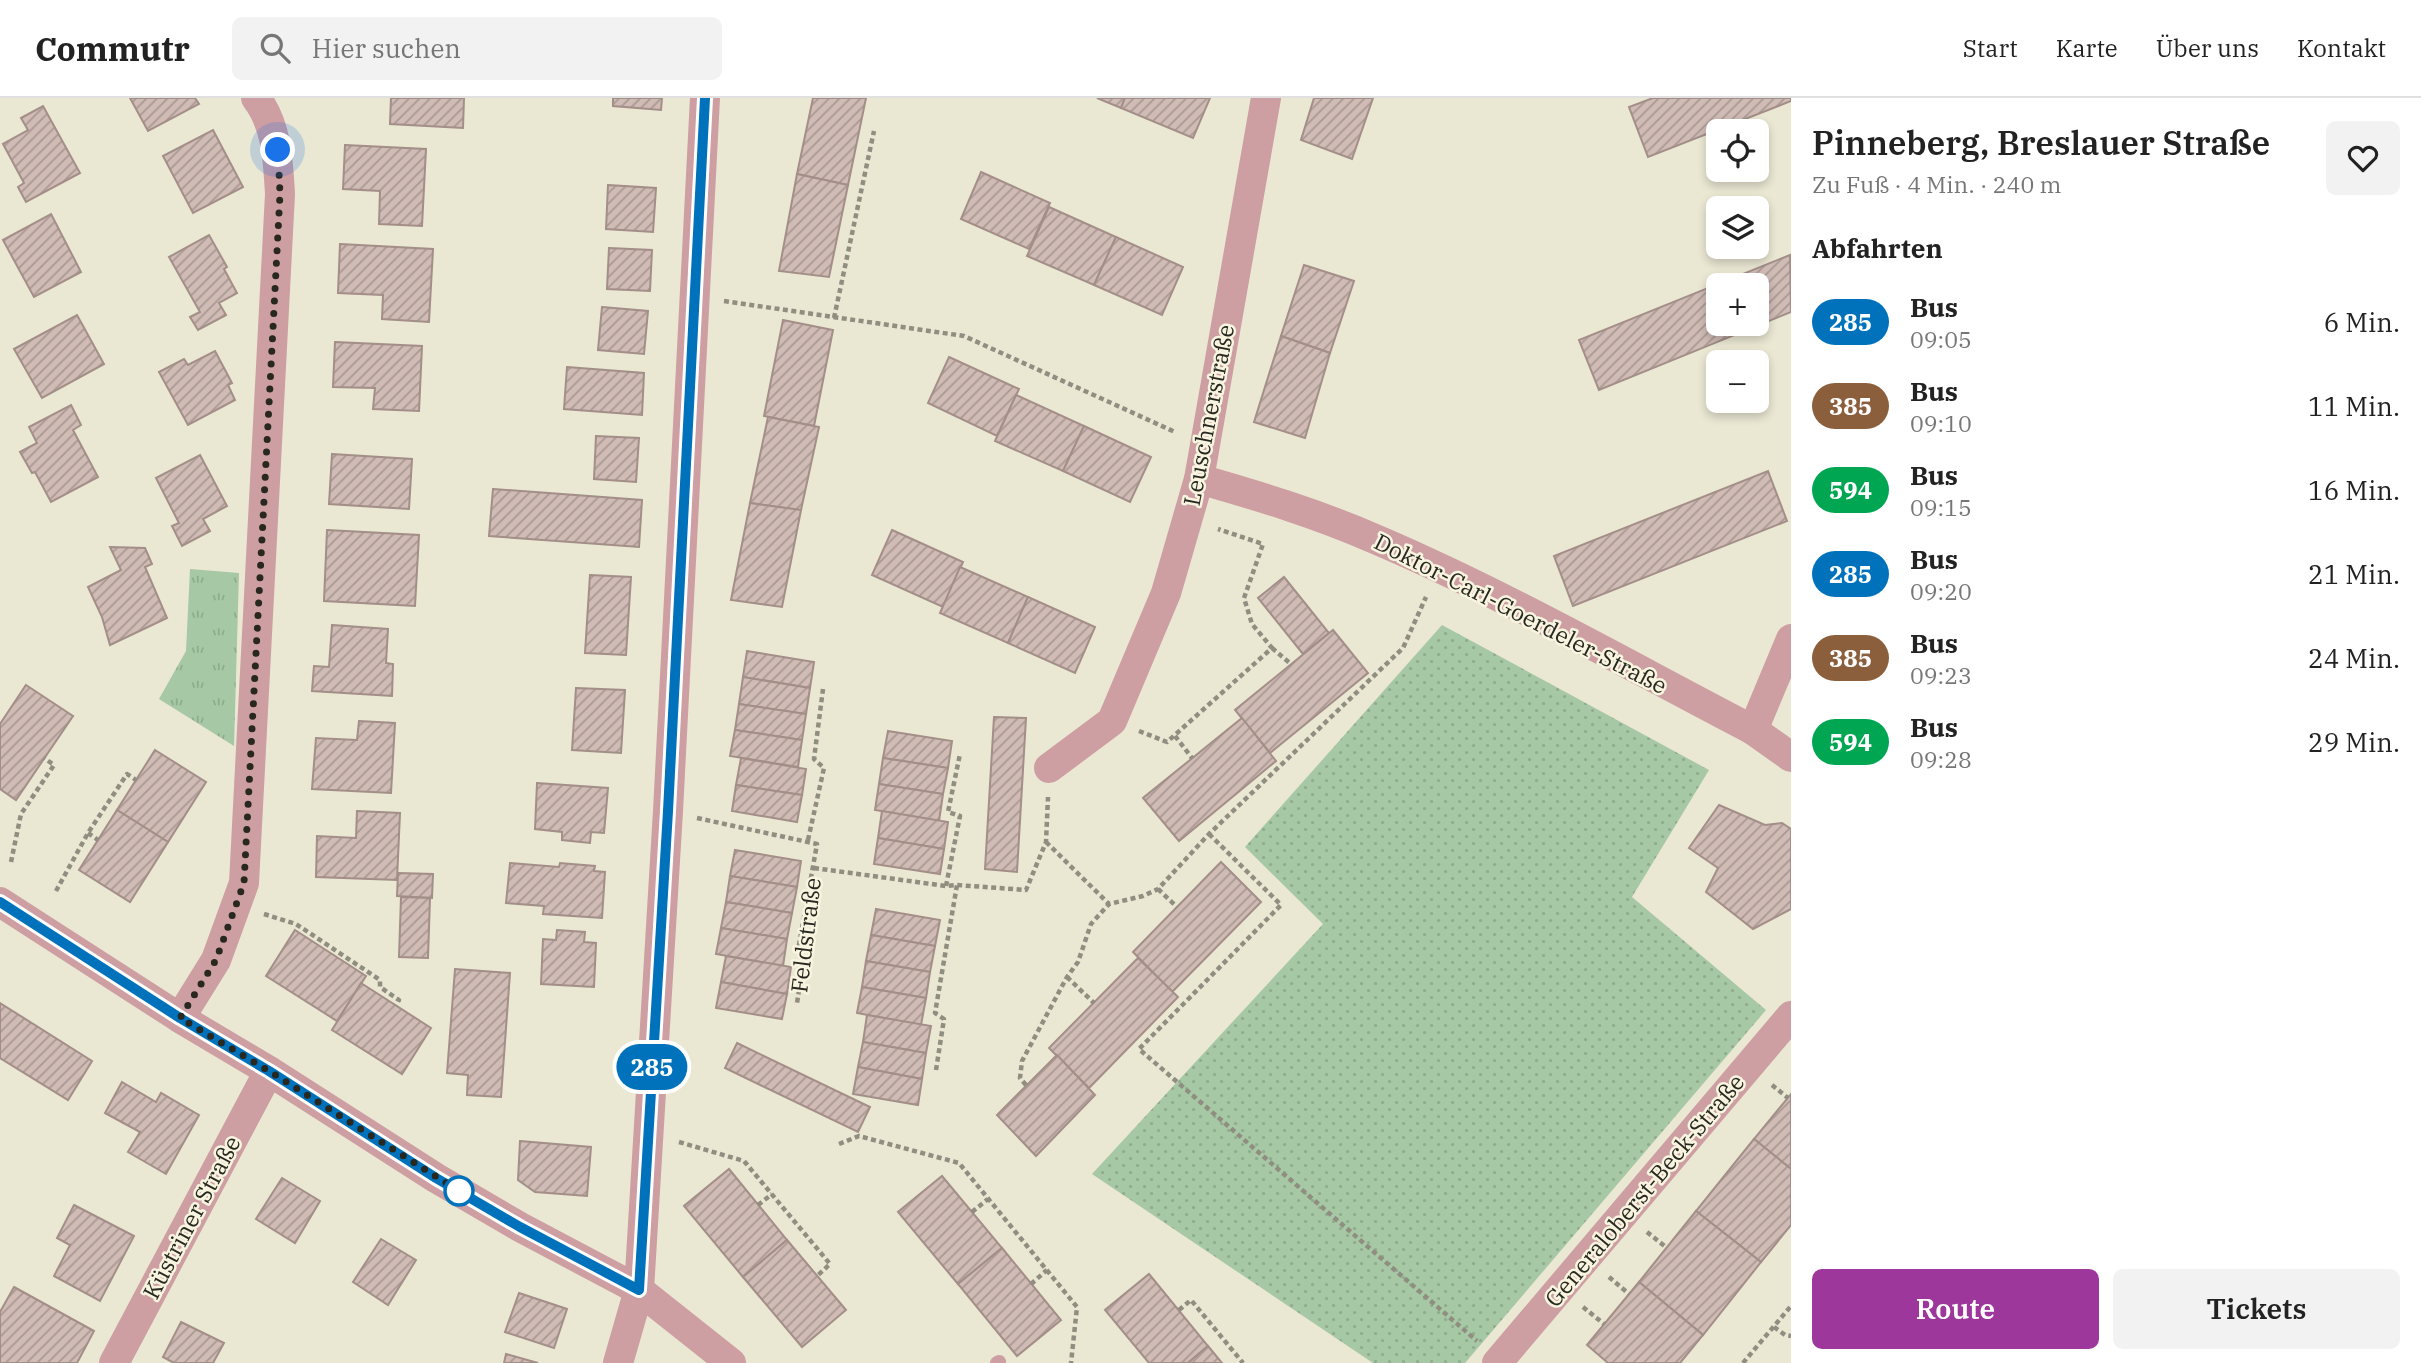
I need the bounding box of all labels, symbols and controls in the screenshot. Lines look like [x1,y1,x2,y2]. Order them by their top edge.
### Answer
search box [232,17,722,80]
text: Commutr [35,27,190,70]
icon: search [256,29,294,67]
text: Hier suchen [312,31,461,65]
text: Start [1963,32,2018,64]
text: Karte [2056,32,2118,64]
text: Über uns [2156,32,2259,64]
text: Kontakt [2297,32,2386,64]
map controls [1706,119,1769,413]
button: locate [1706,119,1769,182]
text: Pinneberg, Breslauer Straße [1812,121,2270,164]
button: heart [2326,121,2400,195]
your location [260,132,295,167]
text: Zu Fuß · 4 Min. · 240 m [1812,169,2061,199]
button: layers [1706,196,1769,259]
text: Abfahrten [1812,231,1943,265]
button: + [1706,273,1769,336]
text: Bus [1910,290,1958,324]
text: 6 Min. [2324,305,2400,339]
text: 285 [1829,306,1872,338]
street label: Leuschnerstraße [1176,322,1240,508]
text: 09:05 [1910,324,1972,354]
button: − [1706,350,1769,413]
text: Bus [1910,374,1958,408]
text: 11 Min. [2308,389,2400,423]
text: 385 [1829,390,1872,422]
text: 09:10 [1910,408,1972,438]
text: Bus [1910,458,1958,492]
text: 16 Min. [2308,473,2400,507]
text: 594 [1829,474,1872,506]
text: 09:15 [1910,492,1972,522]
street label: Doktor-Carl-Goerdeler-Straße [1370,526,1672,700]
text: Bus [1910,542,1958,576]
text: 21 Min. [2308,557,2400,591]
text: 285 [1829,558,1872,590]
text: 09:20 [1910,576,1972,606]
text: Bus [1910,626,1958,660]
text: 24 Min. [2308,641,2400,675]
text: 385 [1829,642,1872,674]
text: 09:23 [1910,660,1972,690]
text: Bus [1910,710,1958,744]
text: 29 Min. [2308,725,2400,759]
text: 594 [1829,726,1872,758]
text: 09:28 [1910,744,1972,774]
street label: Feldstraße [783,876,827,994]
line badge: 285 [612,1044,692,1090]
text: 285 [630,1051,674,1083]
street label: Generaloberst-Beck-Straße [1538,1067,1750,1313]
street label: Küstriner Straße [135,1130,247,1304]
unlabelled marker [444,1176,474,1206]
button: Route [1812,1269,2099,1349]
button: Tickets [2113,1269,2400,1349]

